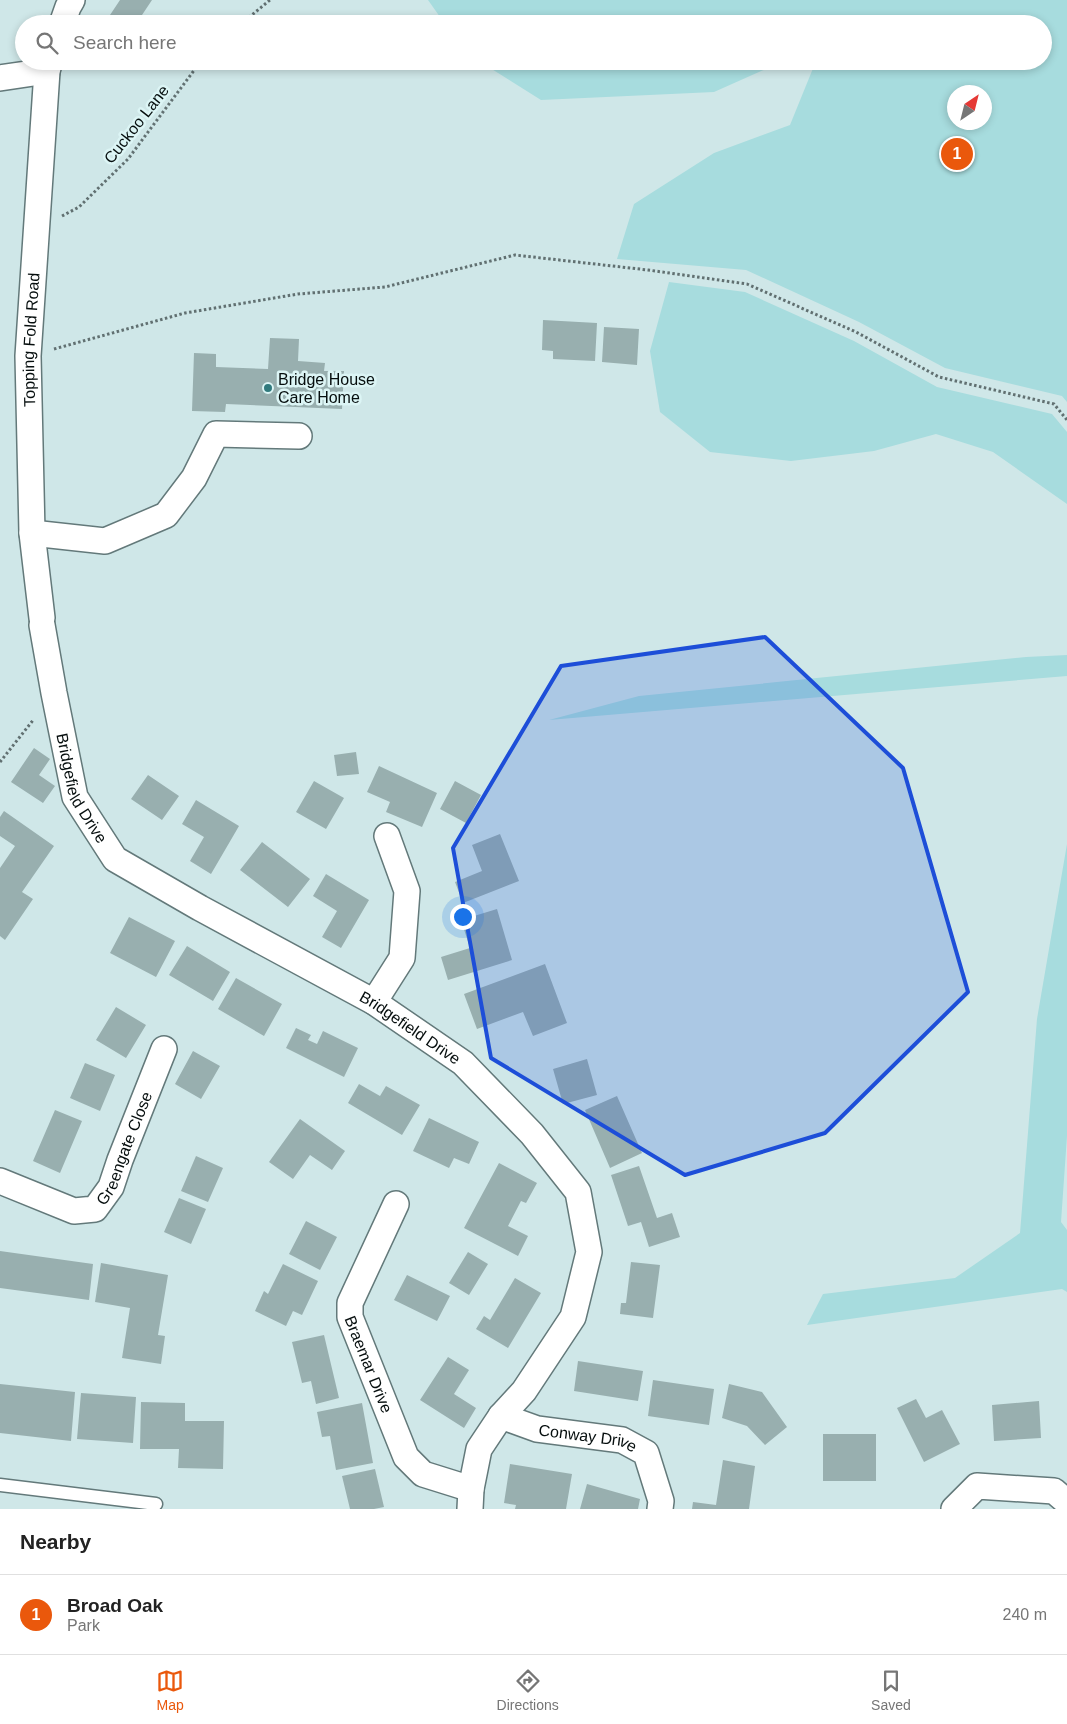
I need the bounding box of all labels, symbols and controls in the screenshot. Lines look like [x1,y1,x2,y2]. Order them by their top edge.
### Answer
search box [15,15,1052,70]
icon: search [33,29,61,57]
text: Search here [73,32,177,53]
street label: Cuckoo Lane [101,82,172,167]
north arrow [947,85,992,130]
pin: 1 [941,135,973,173]
street label: Topping Fold Road [20,272,43,407]
place label: Bridge House Care Home [278,371,375,406]
marker: Bridge House Care Home [262,382,274,394]
street label: Bridgefield Drive [53,732,110,846]
your location [450,904,476,930]
street label: Bridgefield Drive [357,988,464,1068]
street label: Greengate Close [93,1089,155,1208]
street label: Braemar Drive [341,1313,396,1416]
street label: Conway Drive [538,1421,640,1456]
text: Nearby [20,1530,91,1553]
text: Broad Oak [67,1595,163,1616]
text: 1 [32,1606,40,1623]
text: 240 m [1003,1606,1047,1623]
text: Park [67,1617,100,1634]
tab: Map [156,1667,184,1713]
tab: Directions [497,1667,559,1713]
tab: Saved [871,1667,911,1713]

